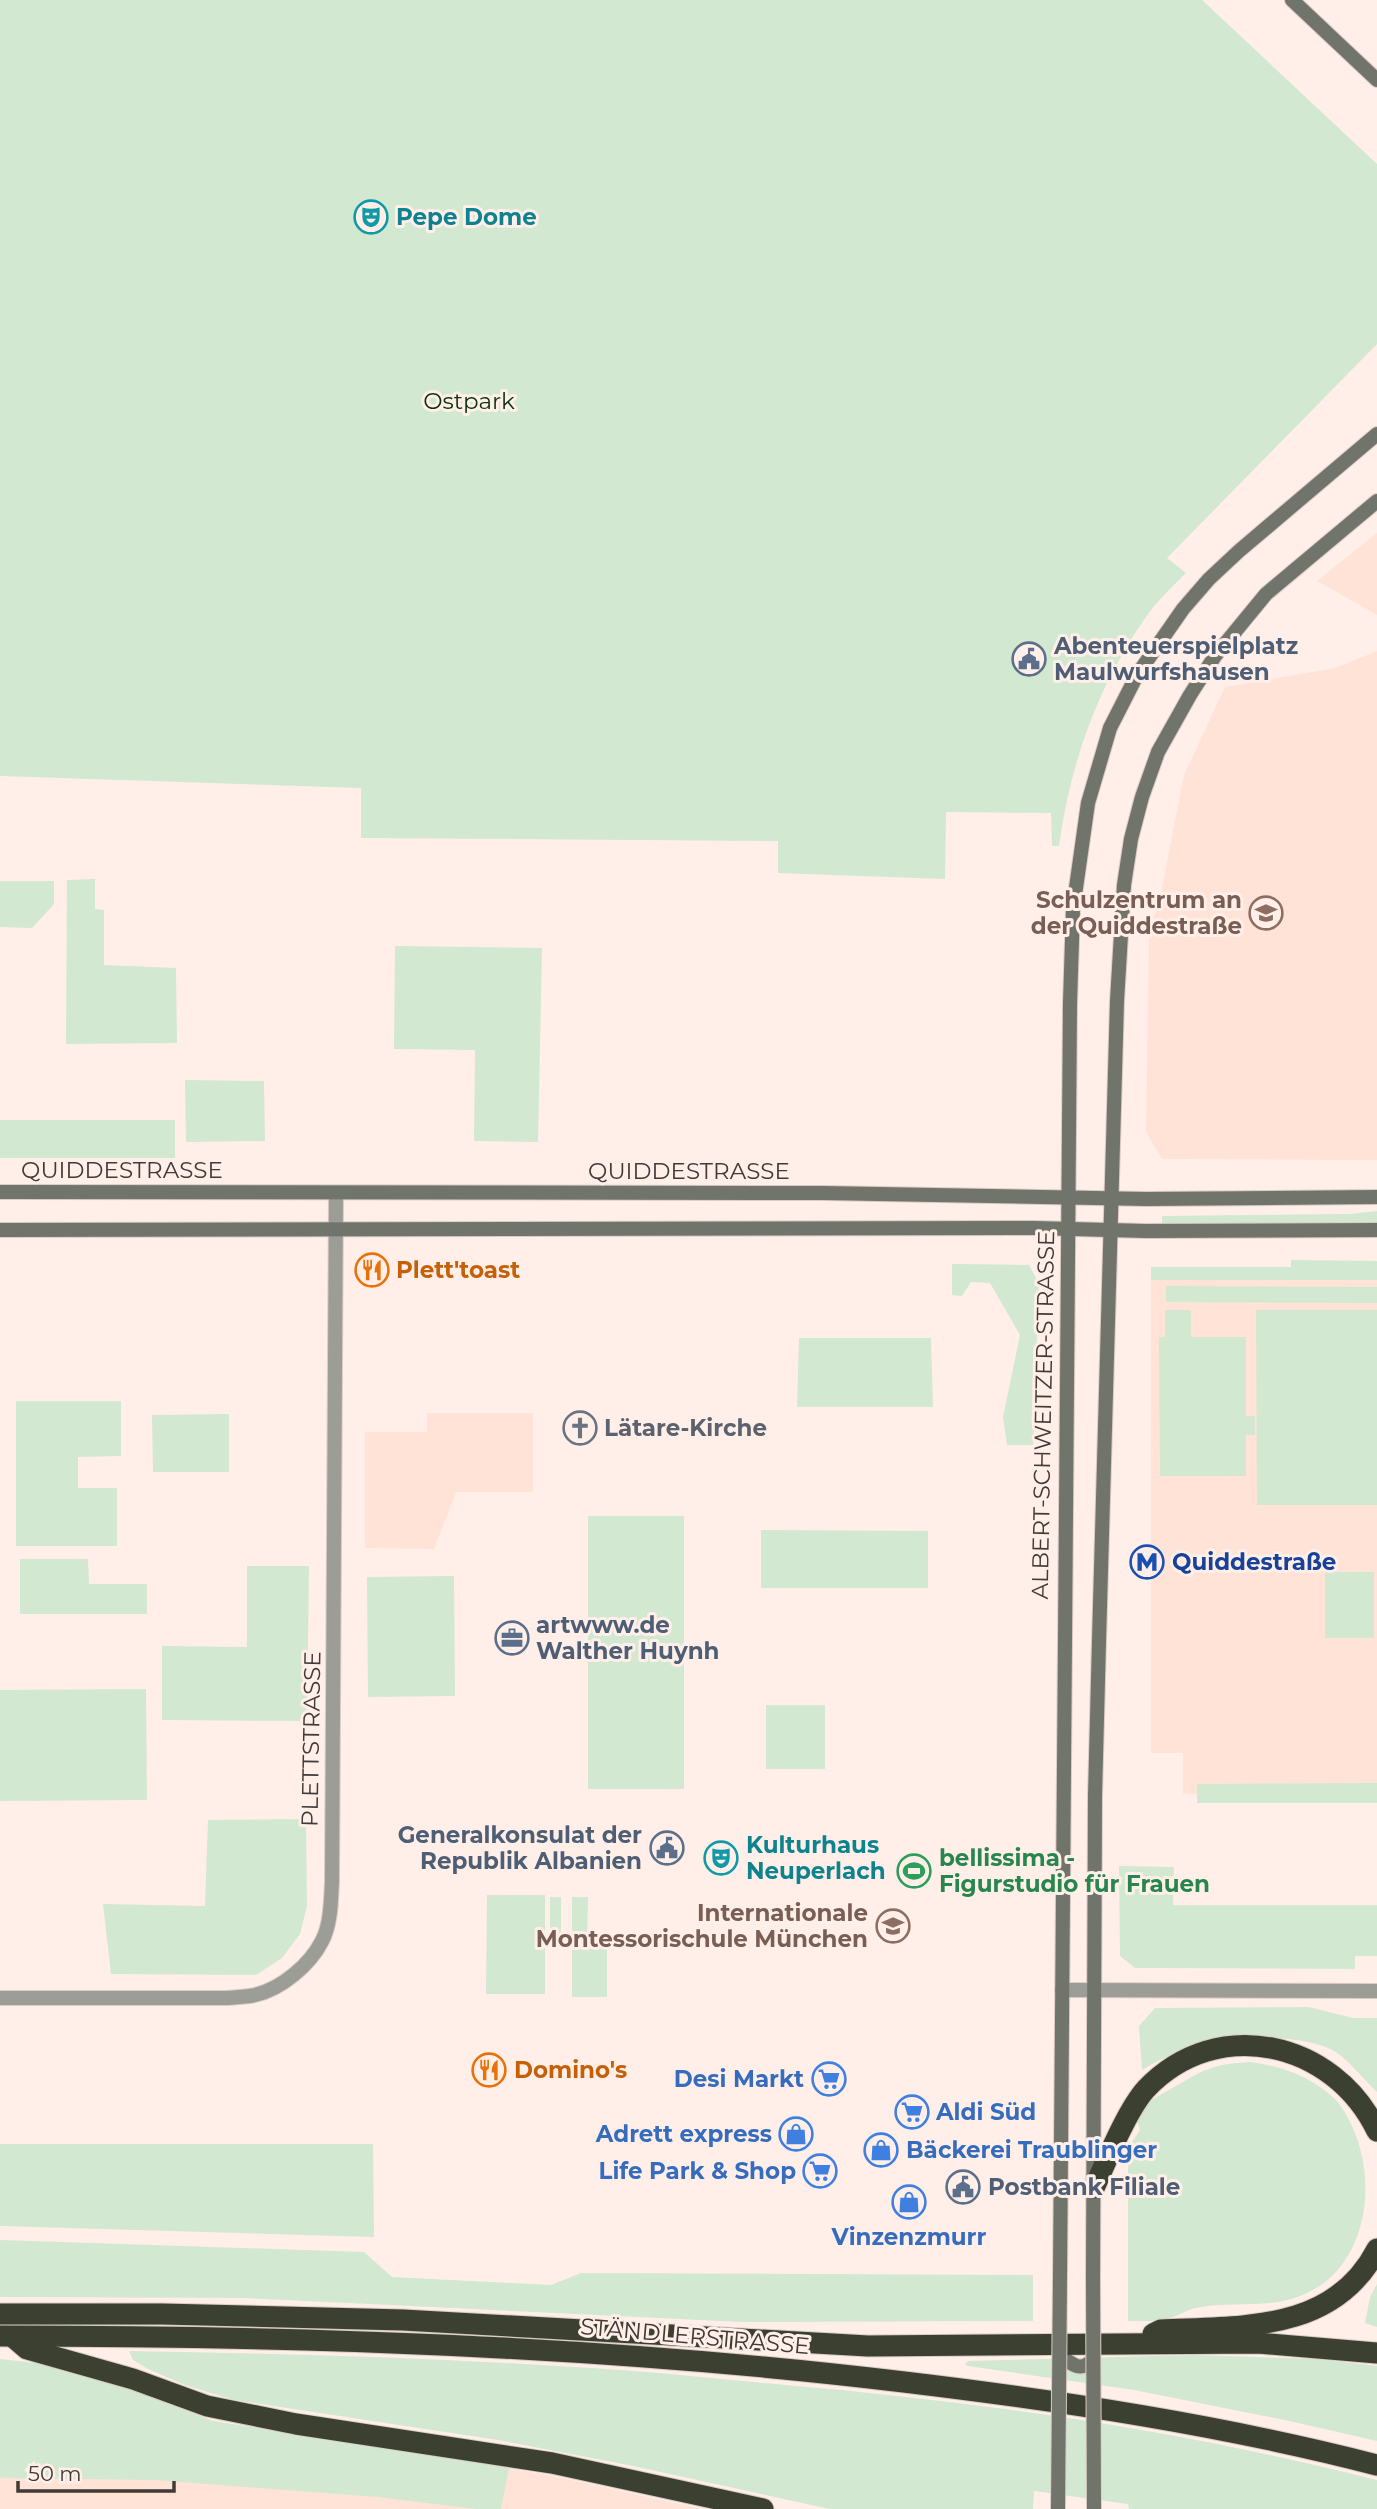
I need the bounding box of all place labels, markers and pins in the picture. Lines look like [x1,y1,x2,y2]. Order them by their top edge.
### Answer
theatre icon: Pepe Dome [352,198,390,236]
place label: Pepe Dome [396,203,537,231]
place label: Abenteuerspielplatz Maulwurfshausen [1053,632,1298,686]
public building icon: Abenteuerspielplatz Maulwurfshausen [1010,640,1048,678]
place label: Schulzentrum an der Quiddestraße [1031,886,1242,940]
school or university icon: Schulzentrum an der Quiddestraße [1247,894,1285,932]
restaurant icon: Plett'toast [353,1251,391,1289]
place label: Plett'toast [396,1256,520,1284]
church icon: Lätare-Kirche [561,1409,599,1447]
place label: Lätare-Kirche [604,1414,767,1442]
metro station icon: Quiddestraße [1128,1543,1166,1581]
place label: Quiddestraße [1172,1548,1336,1576]
place label: artwww.de Walther Huynh [536,1611,719,1665]
office icon: artwww.de Walther Huynh [493,1619,531,1657]
place label: Generalkonsulat der Republik Albanien [398,1821,642,1875]
public building icon: Generalkonsulat der Republik Albanien [648,1829,686,1867]
place label: Kulturhaus Neuperlach [746,1831,886,1885]
theatre icon: Kulturhaus Neuperlach [702,1839,740,1877]
place label: bellissima - Figurstudio für Frauen [939,1844,1210,1898]
sports icon: bellissima - Figurstudio für Frauen [895,1852,933,1890]
place label: Internationale Montessorischule München [536,1899,868,1953]
school or university icon: Internationale Montessorischule München [874,1907,912,1945]
restaurant icon: Domino's [470,2051,508,2089]
place label: Domino's [514,2056,627,2084]
supermarket icon: Desi Markt [810,2060,848,2098]
place label: Desi Markt [674,2065,804,2093]
supermarket icon: Aldi Süd [893,2093,931,2131]
place label: Aldi Süd [935,2098,1036,2126]
shop icon: Adrett express [777,2115,815,2153]
place label: Adrett express [595,2120,772,2148]
shop icon: Bäckerei Traublinger [862,2131,900,2169]
place label: Bäckerei Traublinger [906,2136,1157,2164]
supermarket icon: Life Park & Shop [801,2152,839,2190]
place label: Life Park & Shop [598,2157,796,2185]
public building icon: Postbank Filiale [944,2168,982,2206]
place label: Postbank Filiale [988,2173,1180,2201]
shop icon: Vinzenzmurr [890,2183,928,2221]
place label: Vinzenzmurr [831,2223,986,2251]

